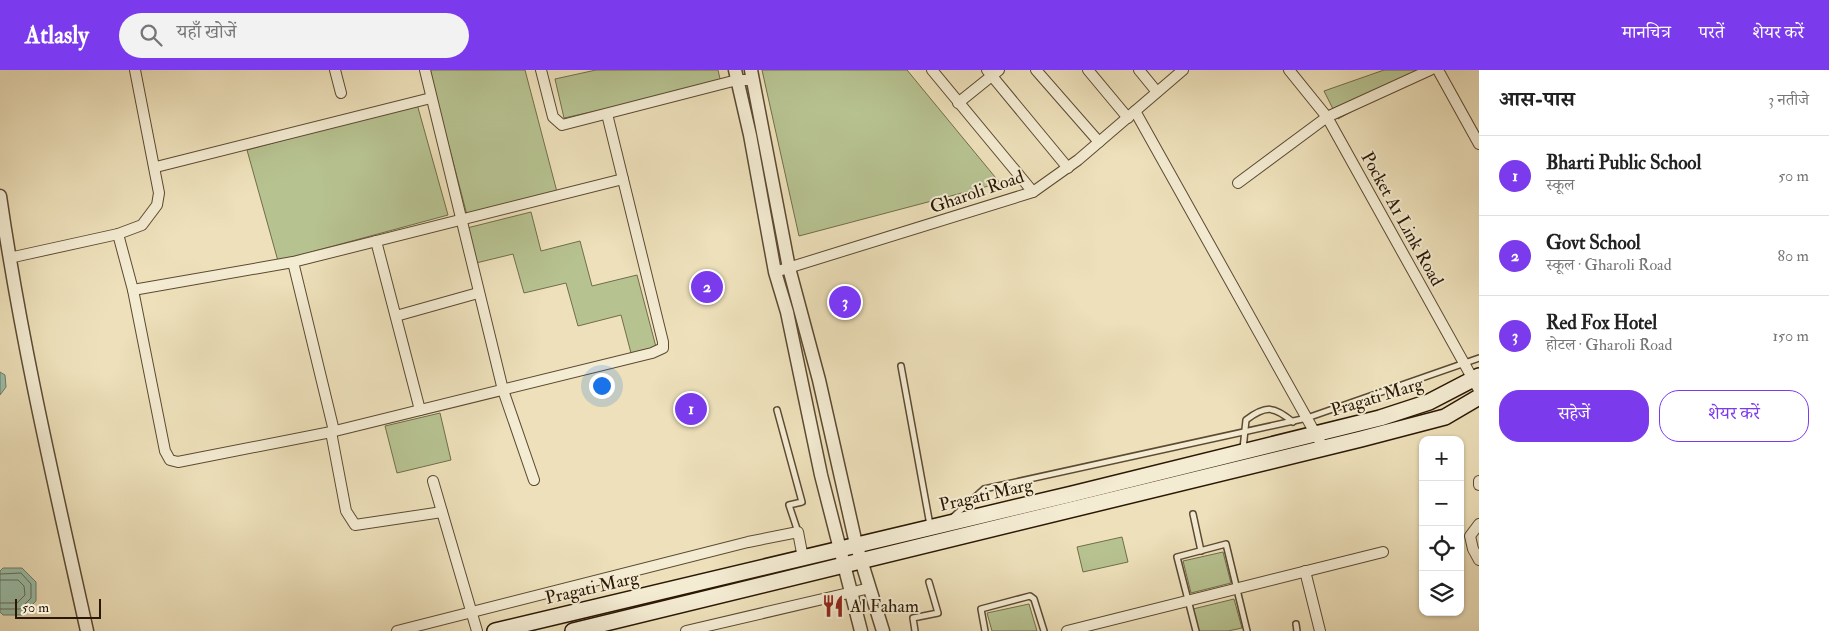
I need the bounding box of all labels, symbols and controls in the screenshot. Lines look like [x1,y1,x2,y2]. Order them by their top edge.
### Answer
search box [119,13,469,58]
text: Atlasly [25,20,89,51]
text: यहाँ खोजें [177,20,236,44]
icon: search [137,21,165,49]
text: मानचित्र [1622,21,1671,44]
text: परतें [1699,21,1725,44]
text: शेयर करें [1753,21,1804,44]
text: आस-पास [1499,86,1575,113]
text: 3 नतीजे [1768,90,1809,110]
street label: Pocket A1 Link Road [1356,148,1449,290]
text: Bharti Public School [1546,151,1701,175]
street label: Gharoli Road [927,165,1027,219]
text: 1 [1512,166,1518,186]
text: 50 m [1778,166,1809,186]
text: स्कूल [1546,175,1575,195]
text: Govt School [1546,231,1641,255]
text: 2 [1511,246,1519,266]
text: 80 m [1778,246,1809,266]
text: स्कूल · Gharoli Road [1546,255,1672,275]
pin: 2 [691,268,723,306]
pin: 3 [829,283,861,321]
text: Red Fox Hotel [1546,311,1657,335]
text: 3 [1512,326,1518,346]
text: 150 m [1772,326,1809,346]
text: होटल · Gharoli Road [1546,335,1672,355]
street label: Pragati Marg [1328,372,1427,422]
your location [589,373,615,399]
pin: 1 [675,390,707,428]
button: सहेजें [1499,390,1649,442]
button: शेयर करें [1659,390,1809,442]
map controls [1419,436,1464,616]
button: + [1419,436,1464,481]
street label: Pragati Marg [937,473,1036,517]
button: − [1419,481,1464,526]
button: locate [1419,526,1464,571]
street label: Pragati Marg [543,566,642,610]
button: layers [1419,571,1464,616]
restaurant icon: Al Faham [820,593,846,619]
place label: Al Faham [849,595,919,618]
scale bar [15,596,101,619]
text: 50 m [22,599,49,616]

